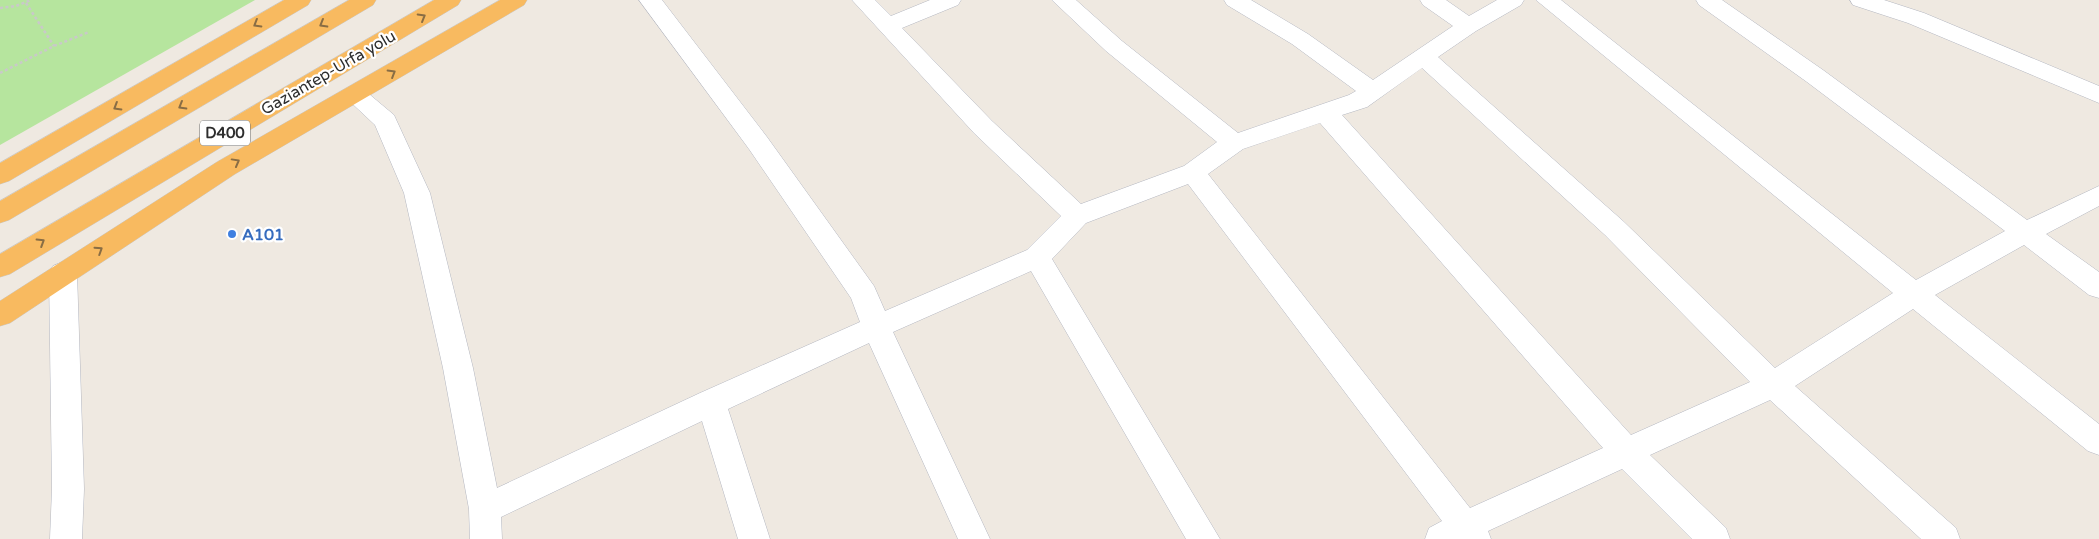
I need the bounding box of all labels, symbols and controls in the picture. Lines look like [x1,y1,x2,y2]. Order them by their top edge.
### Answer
one-way arrow [417,13,426,23]
one-way arrow [254,18,263,28]
one-way arrow [319,18,328,28]
street label: Gaziantep-Urfa yolu [258,26,399,120]
one-way arrow [387,70,396,80]
one-way arrow [114,100,123,110]
one-way arrow [179,100,188,110]
road number: D400 [200,120,250,146]
one-way arrow [231,159,240,169]
place label: A101 [242,225,284,245]
marker: A101 [226,228,238,240]
one-way arrow [36,238,45,248]
one-way arrow [93,247,103,256]

